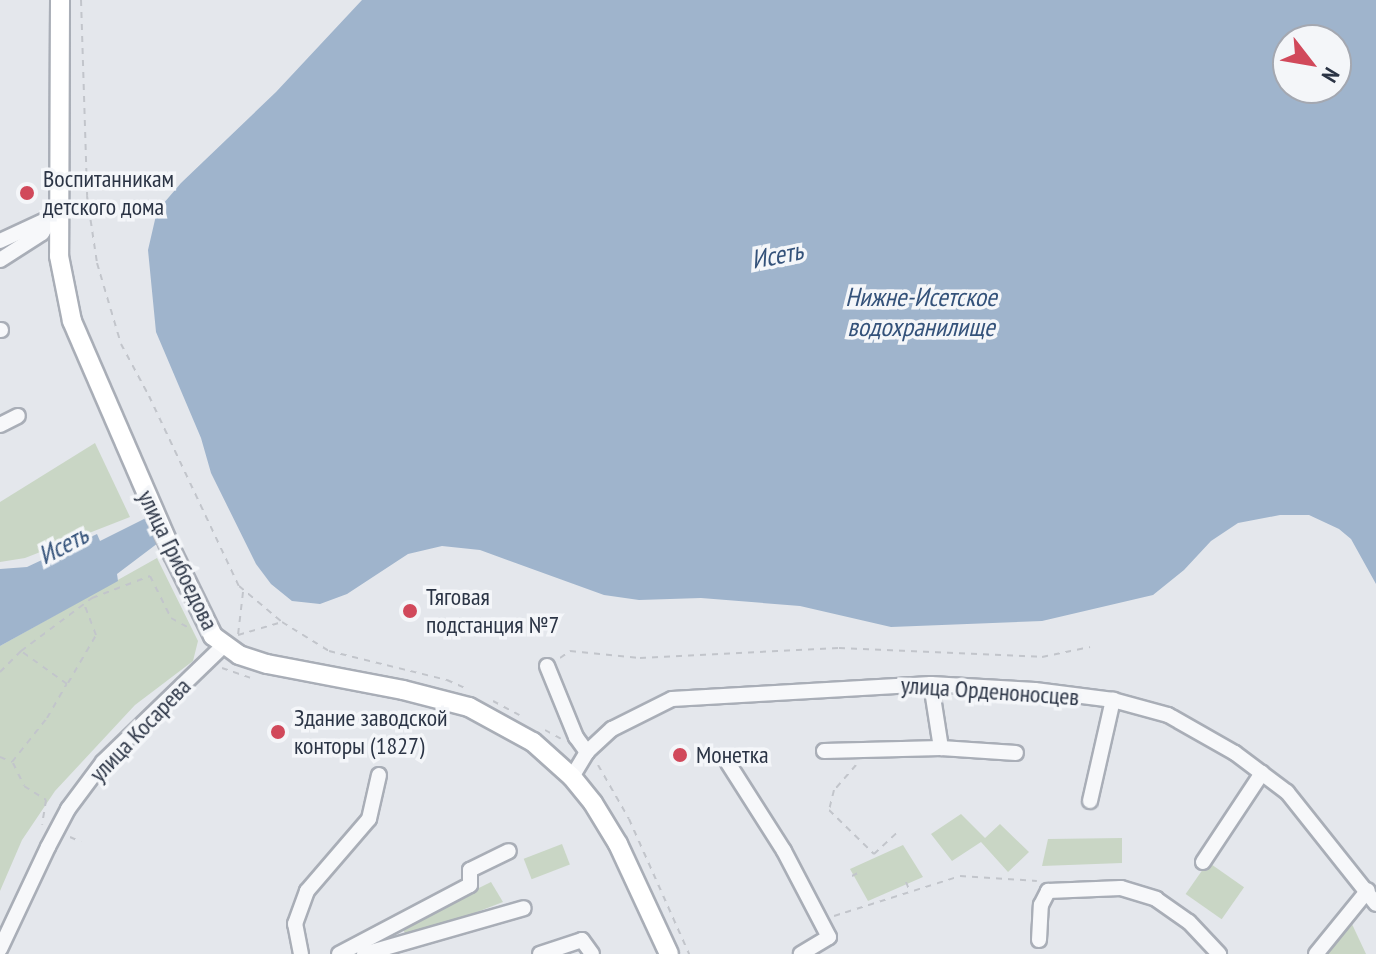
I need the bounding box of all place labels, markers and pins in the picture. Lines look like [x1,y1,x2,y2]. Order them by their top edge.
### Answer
place label: Воспитанникам детского дома [43,165,174,221]
marker: Воспитанникам детского дома [18,184,36,202]
place label: Тяговая подстанция №7 [426,583,559,639]
marker: Тяговая подстанция №7 [401,602,419,620]
place label: Здание заводской конторы (1827) [294,704,448,760]
marker: Здание заводской конторы (1827) [269,723,287,741]
place label: Монетка [696,741,769,769]
marker: Монетка [671,746,689,764]

